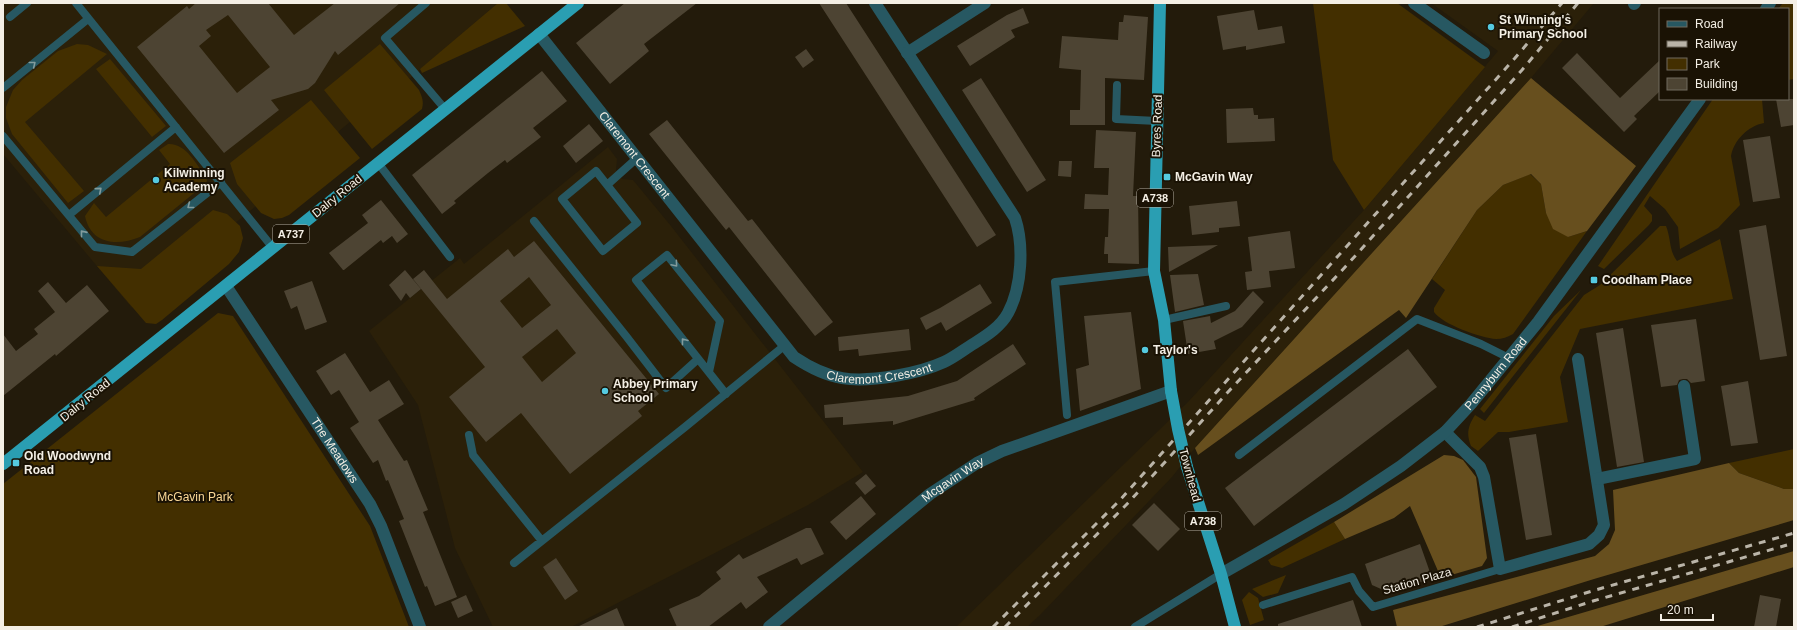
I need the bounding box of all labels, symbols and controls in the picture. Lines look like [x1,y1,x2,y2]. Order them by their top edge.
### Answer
legend [1659,8,1789,100]
place label: St Winning's Primary School [1499,13,1587,41]
text: Road [1695,17,1724,31]
marker: St Winning's Primary School [1486,22,1496,32]
text: Railway [1695,37,1737,51]
text: Park [1695,57,1721,71]
one-way arrow [29,61,36,68]
text: Building [1695,77,1738,91]
street label: Byres Road [1149,94,1165,158]
street label: Claremont Crescent [596,109,673,202]
place label: Kilwinning Academy [164,166,225,194]
place label: McGavin Way [1175,170,1253,184]
street label: Dalry Road [309,172,365,220]
marker: McGavin Way [1162,172,1172,182]
marker: Kilwinning Academy [151,175,161,185]
one-way arrow [95,188,102,195]
road number: A738 [1137,189,1173,207]
one-way arrow [188,201,195,208]
road number: A737 [273,225,309,243]
one-way arrow [81,230,88,237]
one-way arrow [670,259,677,267]
place label: Coodham Place [1602,273,1692,287]
marker: Coodham Place [1589,275,1599,285]
street label: Pennyburn Road [1462,334,1530,413]
one-way arrow [682,339,689,346]
place label: Taylor's [1153,343,1198,357]
marker: Taylor's [1140,345,1150,355]
street label: Claremont Crescent [825,360,935,387]
street label: Dalry Road [57,376,113,424]
place label: Abbey Primary School [613,377,698,405]
marker: Abbey Primary School [600,386,610,396]
street label: The Meadows [308,415,361,486]
street label: Townhead [1176,447,1204,503]
place label: Old Woodwynd Road [24,449,111,477]
street label: Mcgavin Way [919,454,986,505]
marker: Old Woodwynd Road [11,458,21,468]
park label: McGavin Park [157,490,234,504]
road number: A738 [1185,512,1221,530]
street label: Station Plaza [1381,564,1453,597]
scale bar [1661,596,1713,622]
text: 20 m [1667,603,1694,617]

